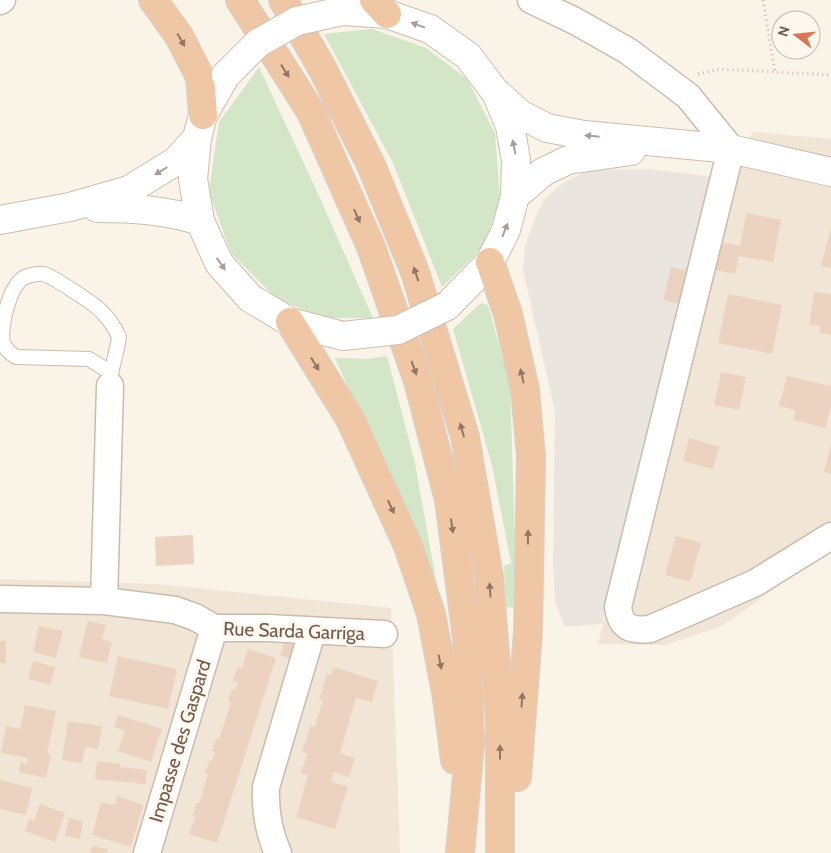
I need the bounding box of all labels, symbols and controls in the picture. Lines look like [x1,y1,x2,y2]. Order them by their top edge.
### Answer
north arrow [771,10,821,60]
one-way arrow [410,21,425,29]
text: N [773,24,794,39]
one-way arrow [176,34,185,47]
one-way arrow [280,64,289,77]
one-way arrow [584,132,600,140]
one-way arrow [509,139,517,155]
one-way arrow [154,166,167,175]
one-way arrow [353,209,361,223]
one-way arrow [501,222,509,237]
one-way arrow [216,257,226,271]
one-way arrow [411,266,419,281]
one-way arrow [311,357,320,370]
one-way arrow [410,361,418,376]
one-way arrow [518,368,526,383]
one-way arrow [458,422,466,437]
one-way arrow [386,500,395,515]
one-way arrow [448,518,456,534]
one-way arrow [525,529,533,545]
one-way arrow [486,581,494,597]
street label: Rue Sarda Garriga [223,617,365,645]
one-way arrow [436,654,444,669]
street label: Impasse des Gaspard [144,657,216,825]
one-way arrow [519,691,527,707]
one-way arrow [496,744,504,760]

